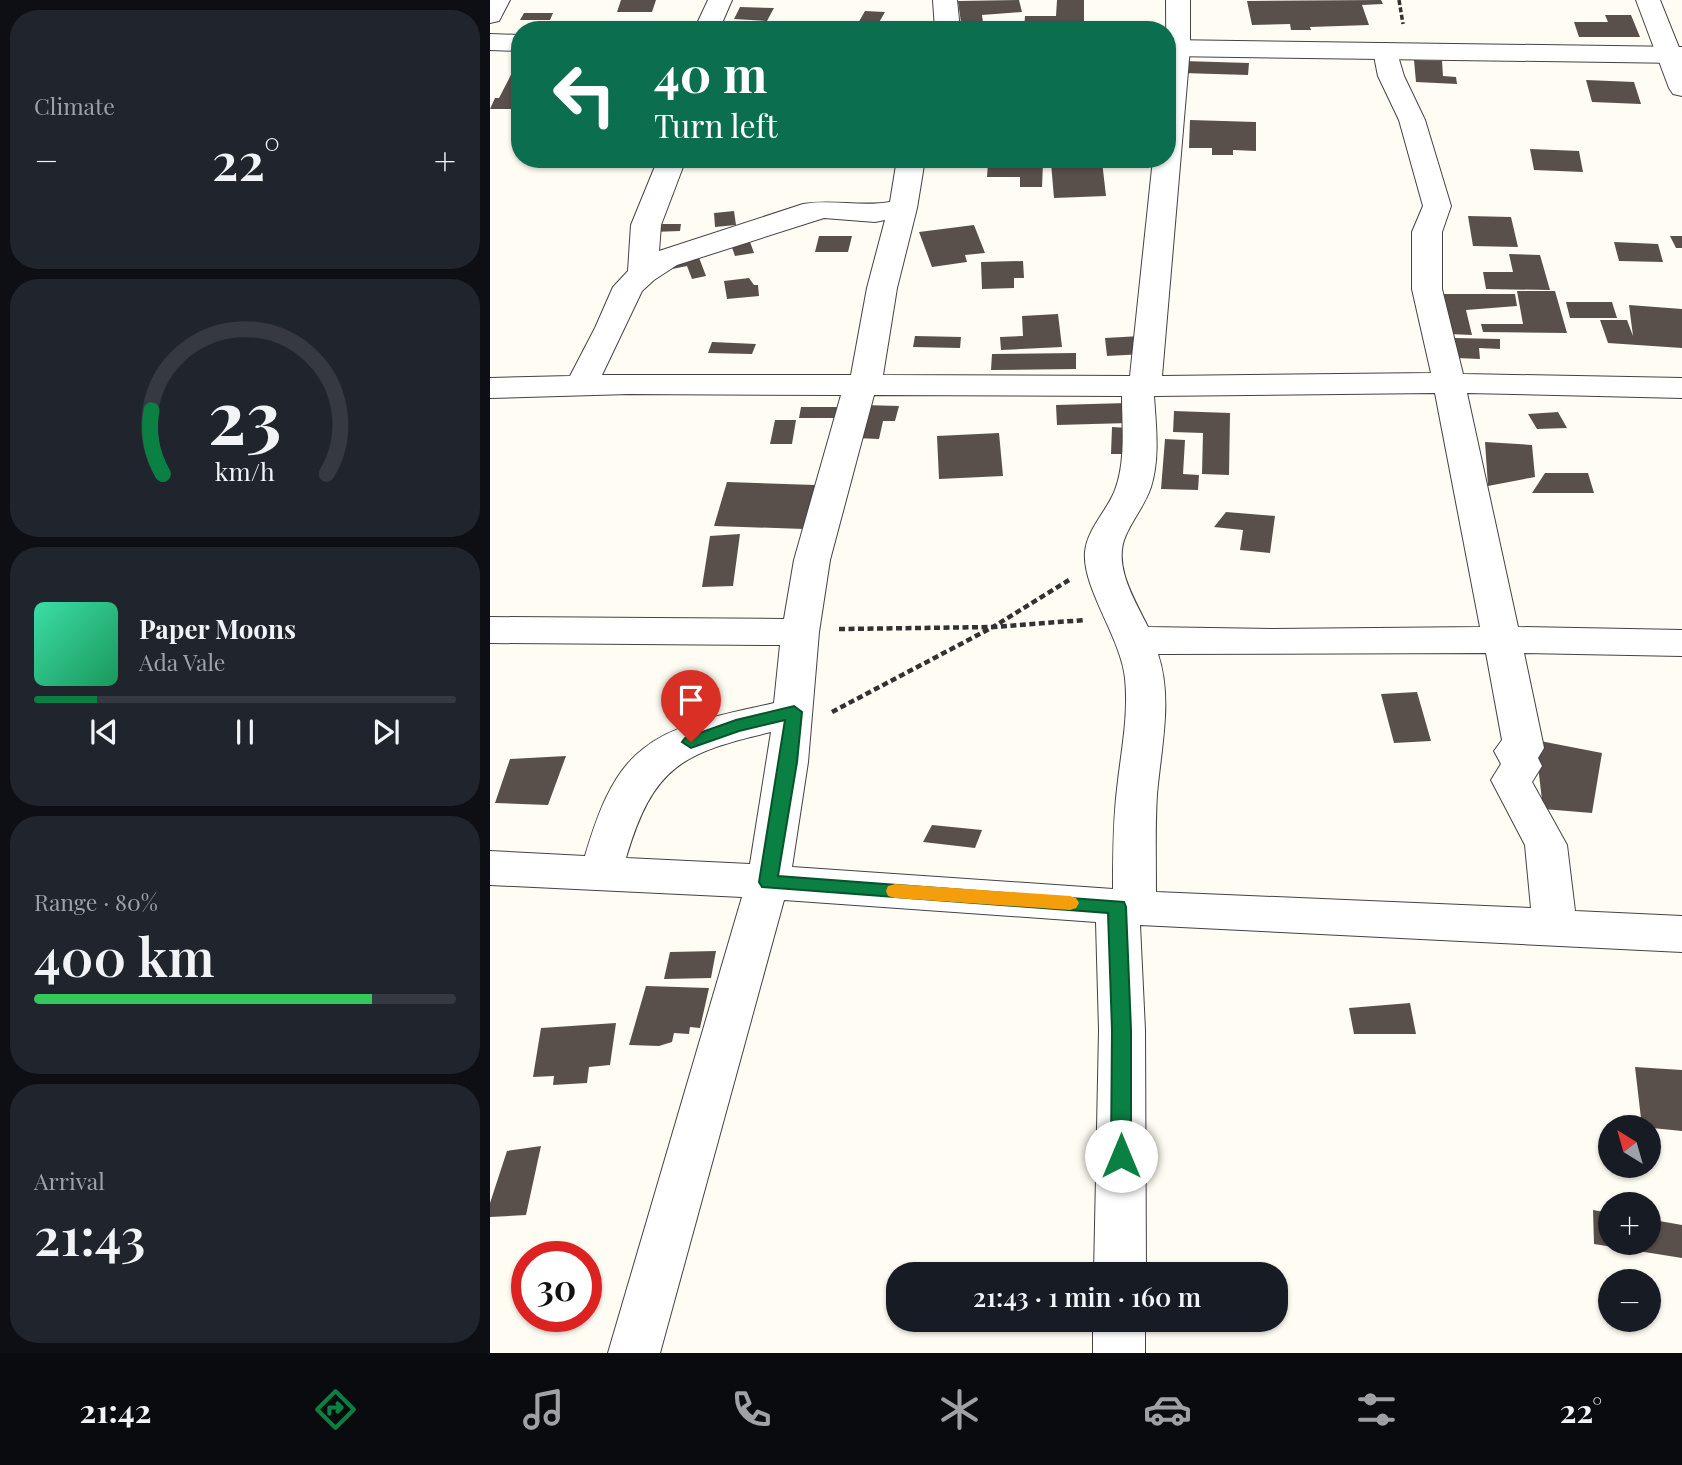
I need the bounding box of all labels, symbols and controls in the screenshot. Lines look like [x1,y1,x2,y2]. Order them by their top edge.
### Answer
text: 40 m [654,40,767,105]
icon: left [539,49,630,140]
text: Climate [34,90,115,121]
text: Turn left [654,103,778,146]
text: 22° [212,125,280,194]
text: − [34,134,59,185]
text: + [434,134,456,185]
text: 23 [208,365,282,462]
text: km/h [215,454,275,487]
text: Paper Moons [139,611,296,646]
text: Ada Vale [139,646,226,677]
pin [661,670,721,742]
icon: arrive [672,681,710,719]
icon: previous [85,713,123,751]
icon: pause [226,713,264,751]
icon: next [367,713,405,751]
text: Range · 80% [34,886,158,917]
text: 400 km [34,921,214,990]
north arrow [1598,1115,1661,1178]
map controls [1598,1115,1661,1332]
position arrow [1084,1119,1158,1193]
text: Arrival [34,1165,105,1196]
button: + [1598,1192,1661,1255]
text: 21:43 [34,1200,145,1269]
speed limit sign: 30 [511,1241,602,1332]
button: − [1598,1269,1661,1332]
text: 21:43 · 1 min · 160 m [973,1279,1201,1314]
icon: directions [311,1385,360,1434]
icon: music [519,1385,568,1434]
icon: phone [727,1385,776,1434]
icon: climate [935,1385,984,1434]
icon: car [1143,1385,1192,1434]
icon: filters [1352,1385,1401,1434]
text: 21:42 [80,1388,151,1431]
text: 22° [1560,1388,1602,1431]

